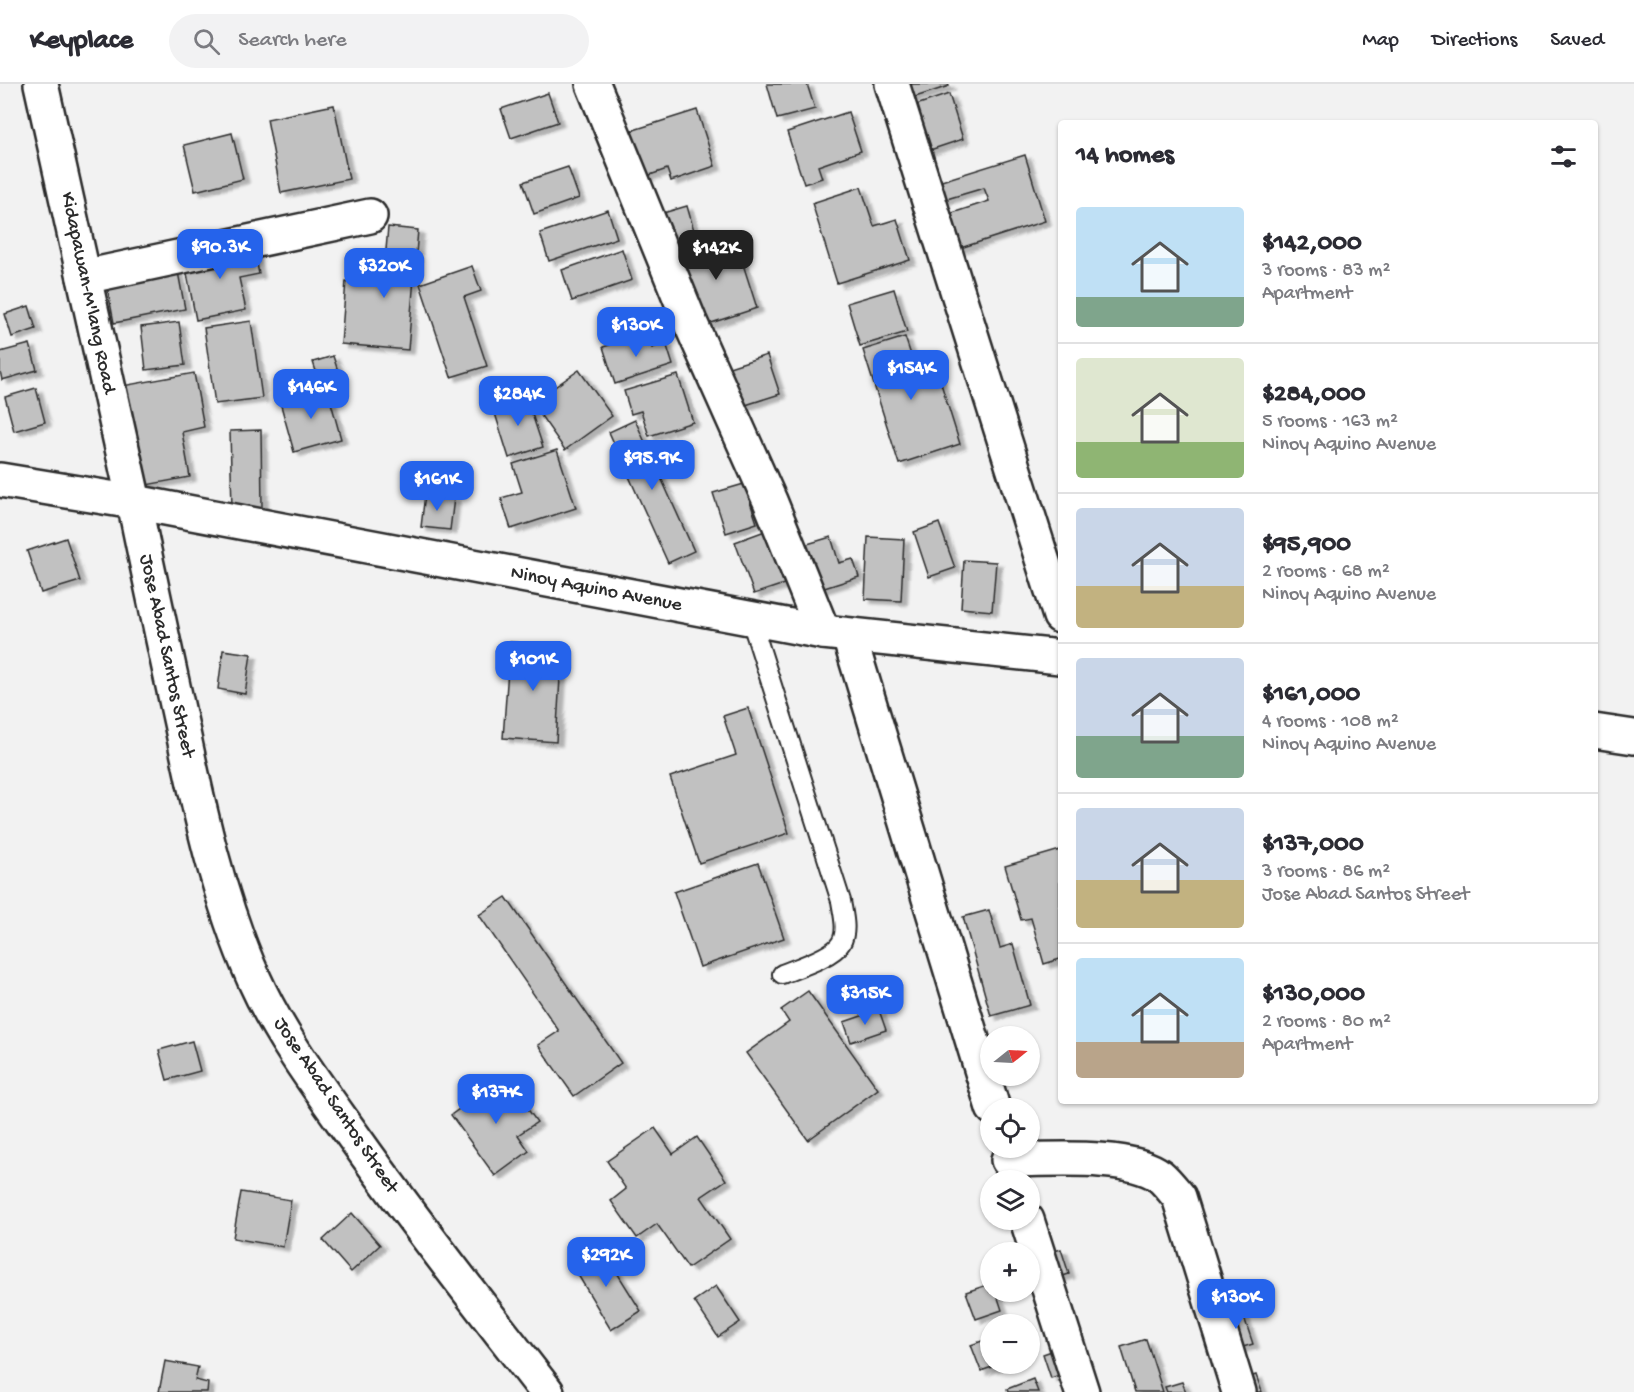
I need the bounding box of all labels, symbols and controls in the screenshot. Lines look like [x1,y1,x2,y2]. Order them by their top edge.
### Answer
search box [169,14,589,68]
text: Keyplace [30,25,133,58]
icon: search [190,25,223,58]
text: Search here [238,28,347,54]
text: Map [1362,29,1399,54]
text: Directions [1432,29,1517,54]
text: Saved [1550,29,1604,54]
icon: filters [1547,140,1580,173]
text: 14 homes [1076,141,1174,172]
street label: Kidapawan-M'lang Road [54,190,120,398]
pin: $90.3K [171,229,269,280]
text: $142,000 [1262,229,1362,260]
pin: $142K [674,230,758,281]
icon: home [1124,231,1196,303]
text: $90.3K [191,237,249,260]
text: $142K [692,238,740,261]
pin: $320K [342,248,426,299]
text: $320K [358,256,410,279]
text: 3 rooms · 83 m² [1262,260,1390,283]
text: Apartment [1262,283,1352,306]
pin: $130K [594,307,678,358]
text: $130K [611,315,661,338]
pin: $154K [869,350,953,401]
text: $154K [887,358,935,381]
pin: $146K [269,369,353,420]
pin: $284K [476,376,560,427]
text: $146K [287,377,335,400]
text: $284,000 [1262,380,1365,411]
icon: home [1124,382,1196,454]
text: $284K [493,384,543,407]
text: 5 rooms · 163 m² [1262,411,1398,434]
text: Ninoy Aquino Avenue [1262,434,1436,457]
pin: $95.9K [603,440,701,491]
text: $95.9K [624,448,680,471]
pin: $161K [395,461,479,512]
text: $161K [414,469,460,492]
text: $95,900 [1262,530,1351,561]
icon: home [1124,532,1196,604]
street label: Jose Abad Santos Street [133,552,199,762]
text: 2 rooms · 68 m² [1262,561,1390,584]
street label: Ninoy Aquino Avenue [508,562,684,618]
text: Ninoy Aquino Avenue [1262,584,1436,607]
pin: $101K [491,641,575,692]
text: $101K [509,649,557,672]
text: $161,000 [1262,680,1360,711]
icon: home [1124,682,1196,754]
text: 4 rooms · 108 m² [1262,711,1399,734]
text: Ninoy Aquino Avenue [1262,734,1436,757]
text: $137,000 [1262,830,1364,861]
icon: home [1124,832,1196,904]
text: 3 rooms · 86 m² [1262,861,1390,884]
text: Jose Abad Santos Street [1262,884,1469,907]
pin: $315K [823,975,907,1026]
text: $130,000 [1262,980,1365,1011]
icon: home [1124,982,1196,1054]
text: $315K [841,983,889,1006]
text: 2 rooms · 80 m² [1262,1011,1391,1034]
street label: Jose Abad Santos Street [268,1014,403,1200]
north arrow [980,1026,1040,1086]
map controls [980,1026,1040,1374]
text: Apartment [1262,1034,1352,1057]
pin: $137K [454,1074,538,1125]
text: $137K [472,1082,520,1105]
button: locate [980,1098,1040,1158]
button: layers [980,1170,1040,1230]
pin: $292K [564,1237,648,1288]
button: + [980,1242,1040,1302]
text: $292K [581,1245,631,1268]
pin: $130K [1194,1279,1278,1330]
text: $130K [1211,1287,1261,1310]
button: − [980,1314,1040,1374]

